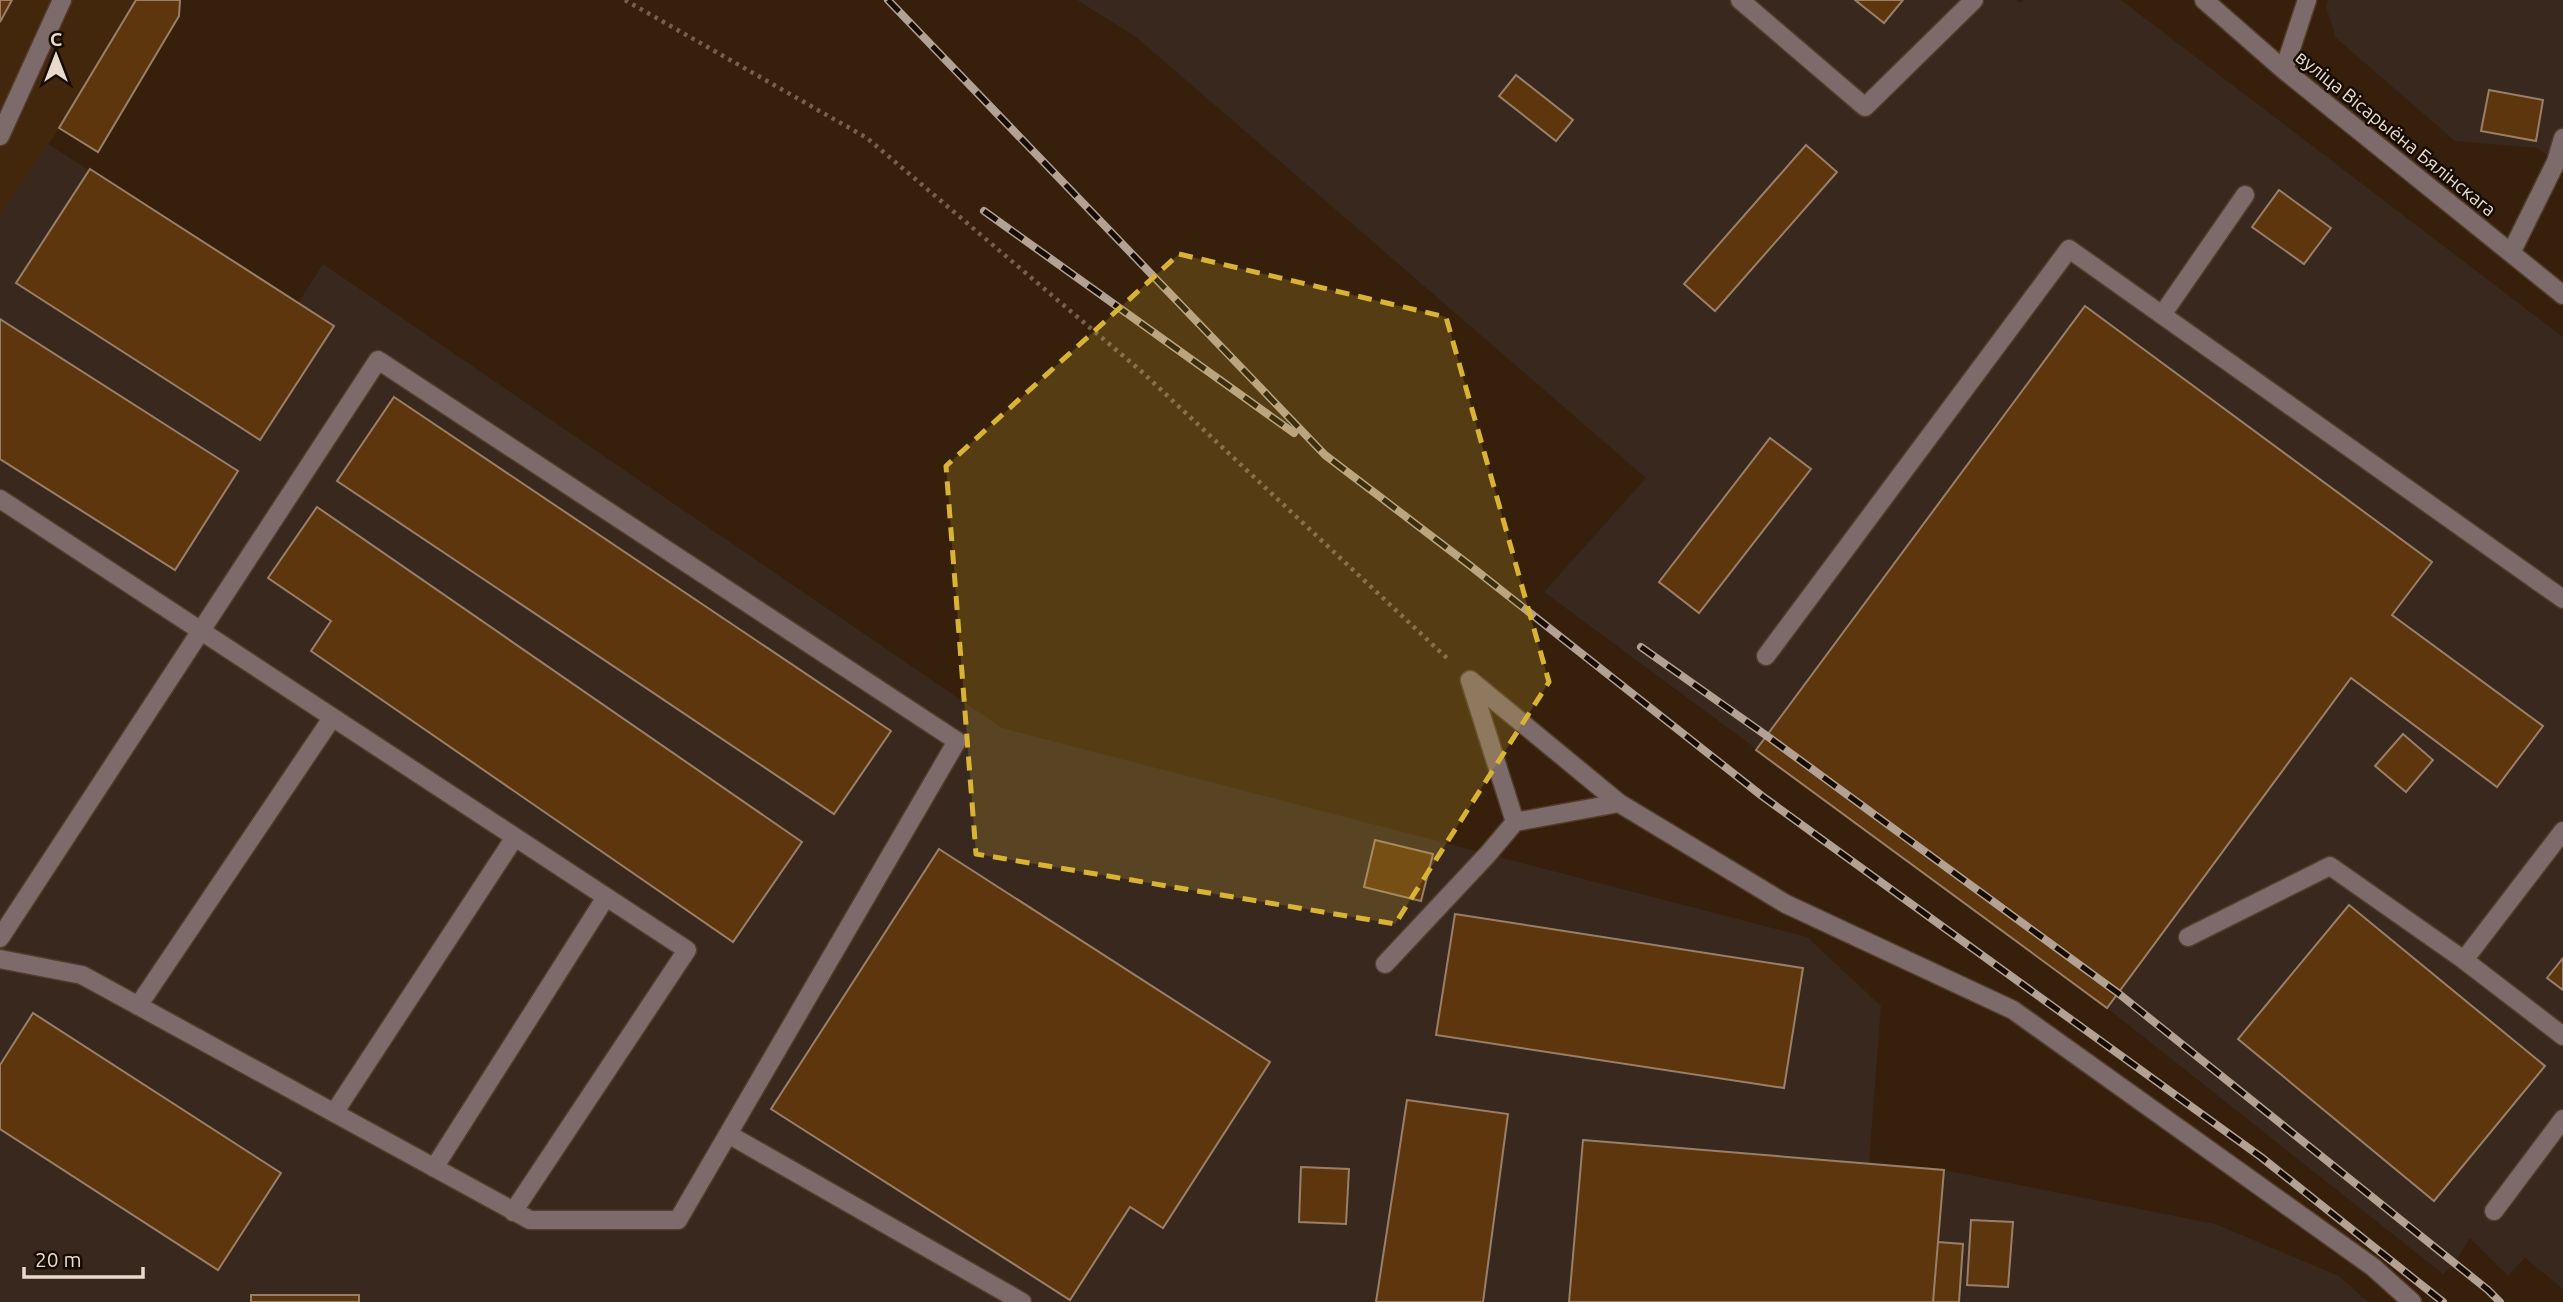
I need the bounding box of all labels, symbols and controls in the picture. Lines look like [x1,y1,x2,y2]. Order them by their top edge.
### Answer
north arrow [21,21,91,91]
text: С [50,28,62,50]
street label: вуліца Вісарыёна Бялінскага [2292,45,2500,221]
scale bar [24,1236,144,1280]
text: 20 m [35,1247,82,1271]

